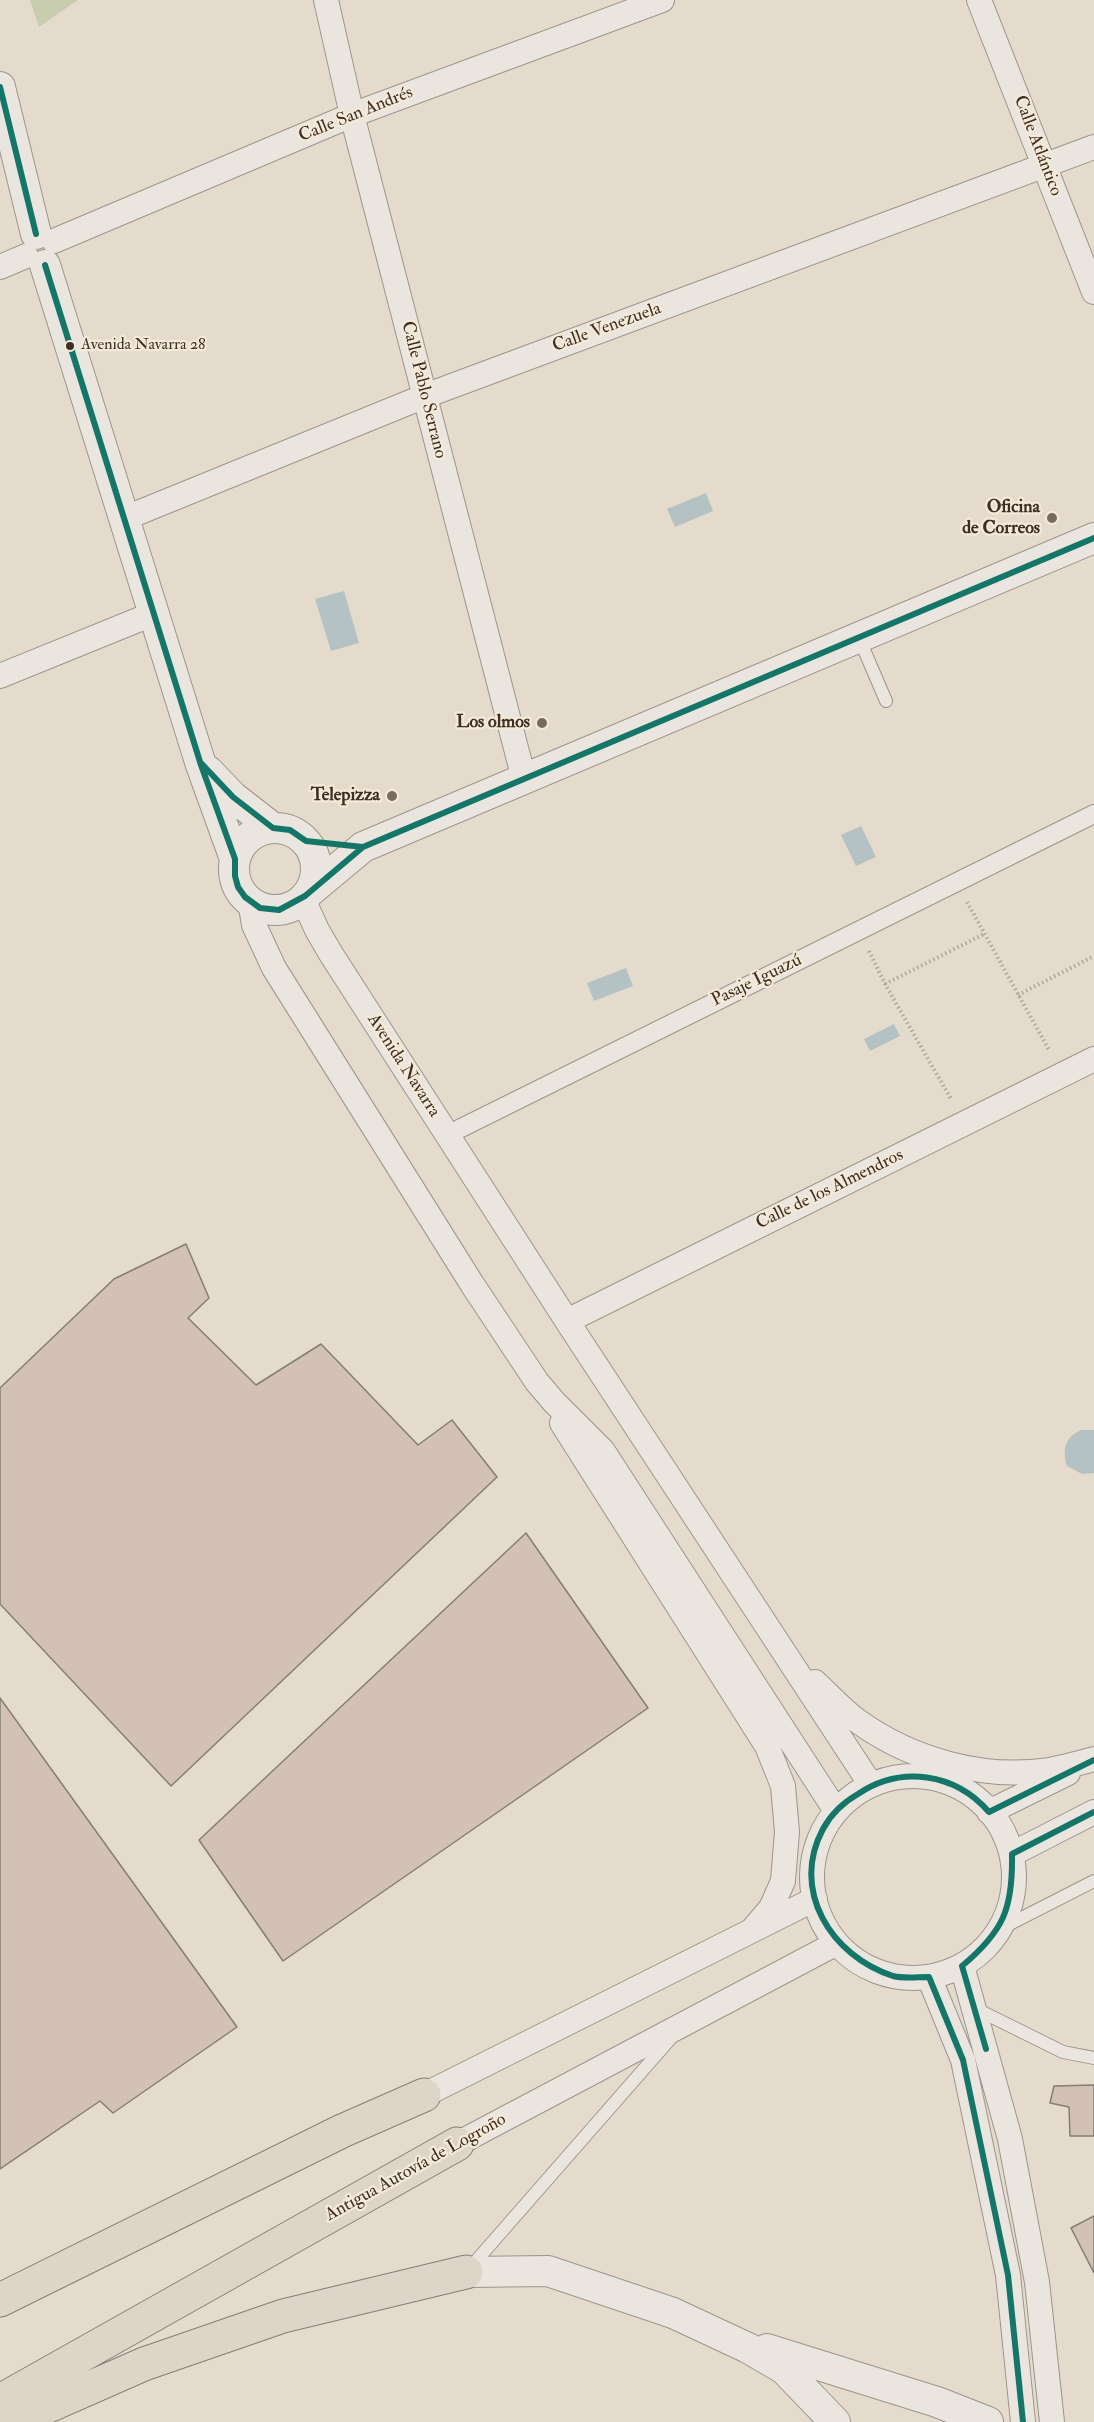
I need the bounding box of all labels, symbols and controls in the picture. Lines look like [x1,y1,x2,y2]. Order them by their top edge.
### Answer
street label: Calle San Andrés [296,82,416,148]
street label: Calle Atlántico [1008,93,1066,199]
street label: Calle Venezuela [550,298,664,358]
street label: Calle Pablo Serrano [396,319,450,461]
place label: Avenida Navarra 28 [81,336,206,356]
marker: Avenida Navarra 28 [64,340,76,352]
place label: Oficina de Correos [962,497,1040,540]
marker: Oficina de Correos [1045,511,1059,525]
place label: Los olmos [456,712,530,734]
marker: Los olmos [535,716,549,730]
place label: Telepizza [311,785,380,807]
marker: Telepizza [385,789,399,803]
street label: Pasaje Iguazú [708,950,806,1012]
street label: Avenida Navarra [362,1010,444,1122]
street label: Calle de los Almendros [753,1145,907,1235]
street label: Antigua Autovía de Logroño [322,2109,510,2227]

